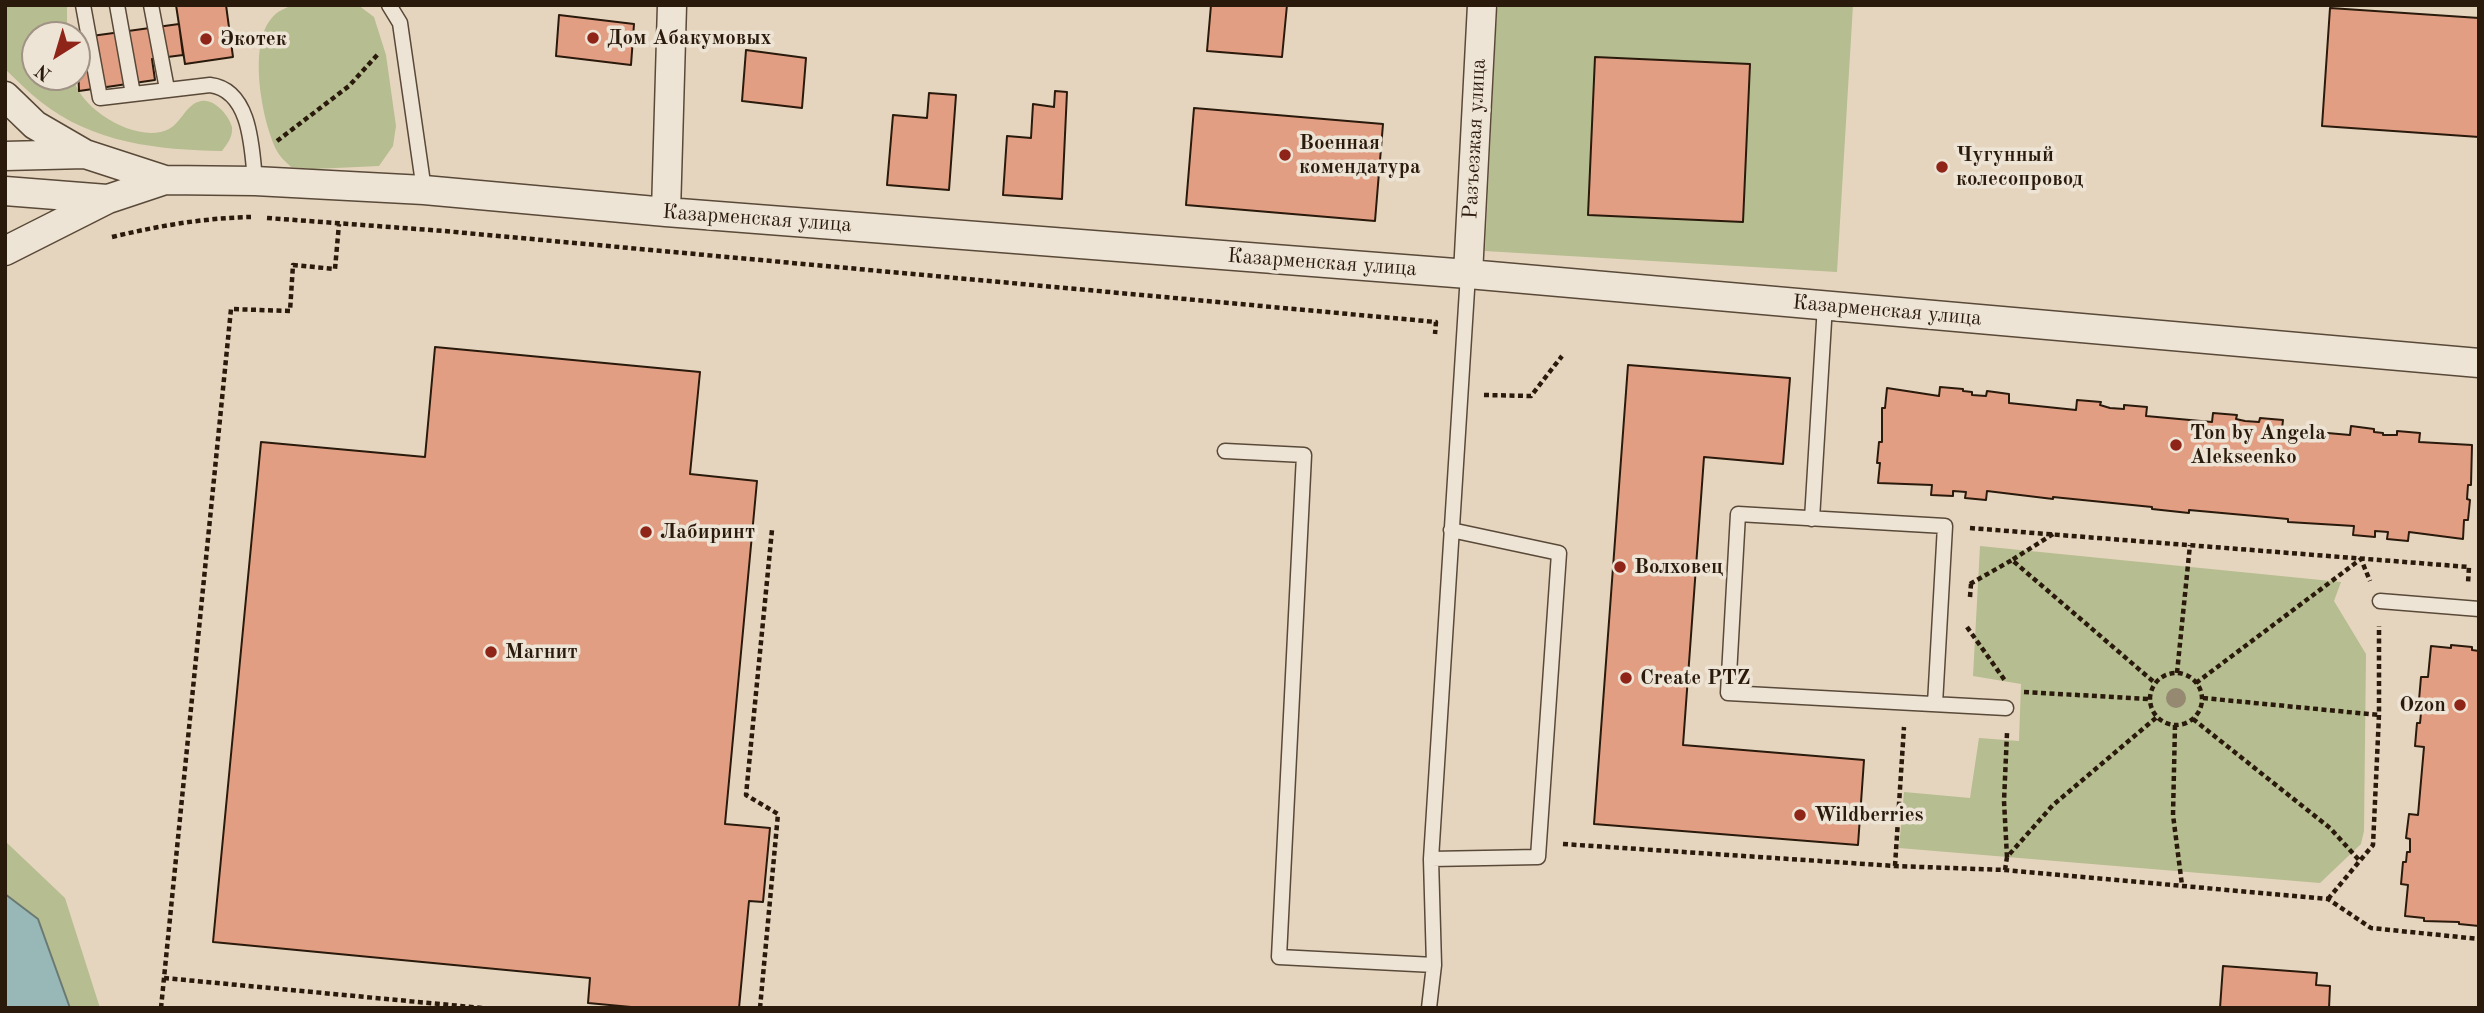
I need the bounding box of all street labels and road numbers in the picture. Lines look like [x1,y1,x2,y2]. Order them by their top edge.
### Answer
street label: Разъезжая улица [1458,58,1492,220]
street label: Казарменская улица [661,200,853,238]
street label: Казарменская улица [1226,244,1418,282]
street label: Казарменская улица [1791,290,1983,332]

